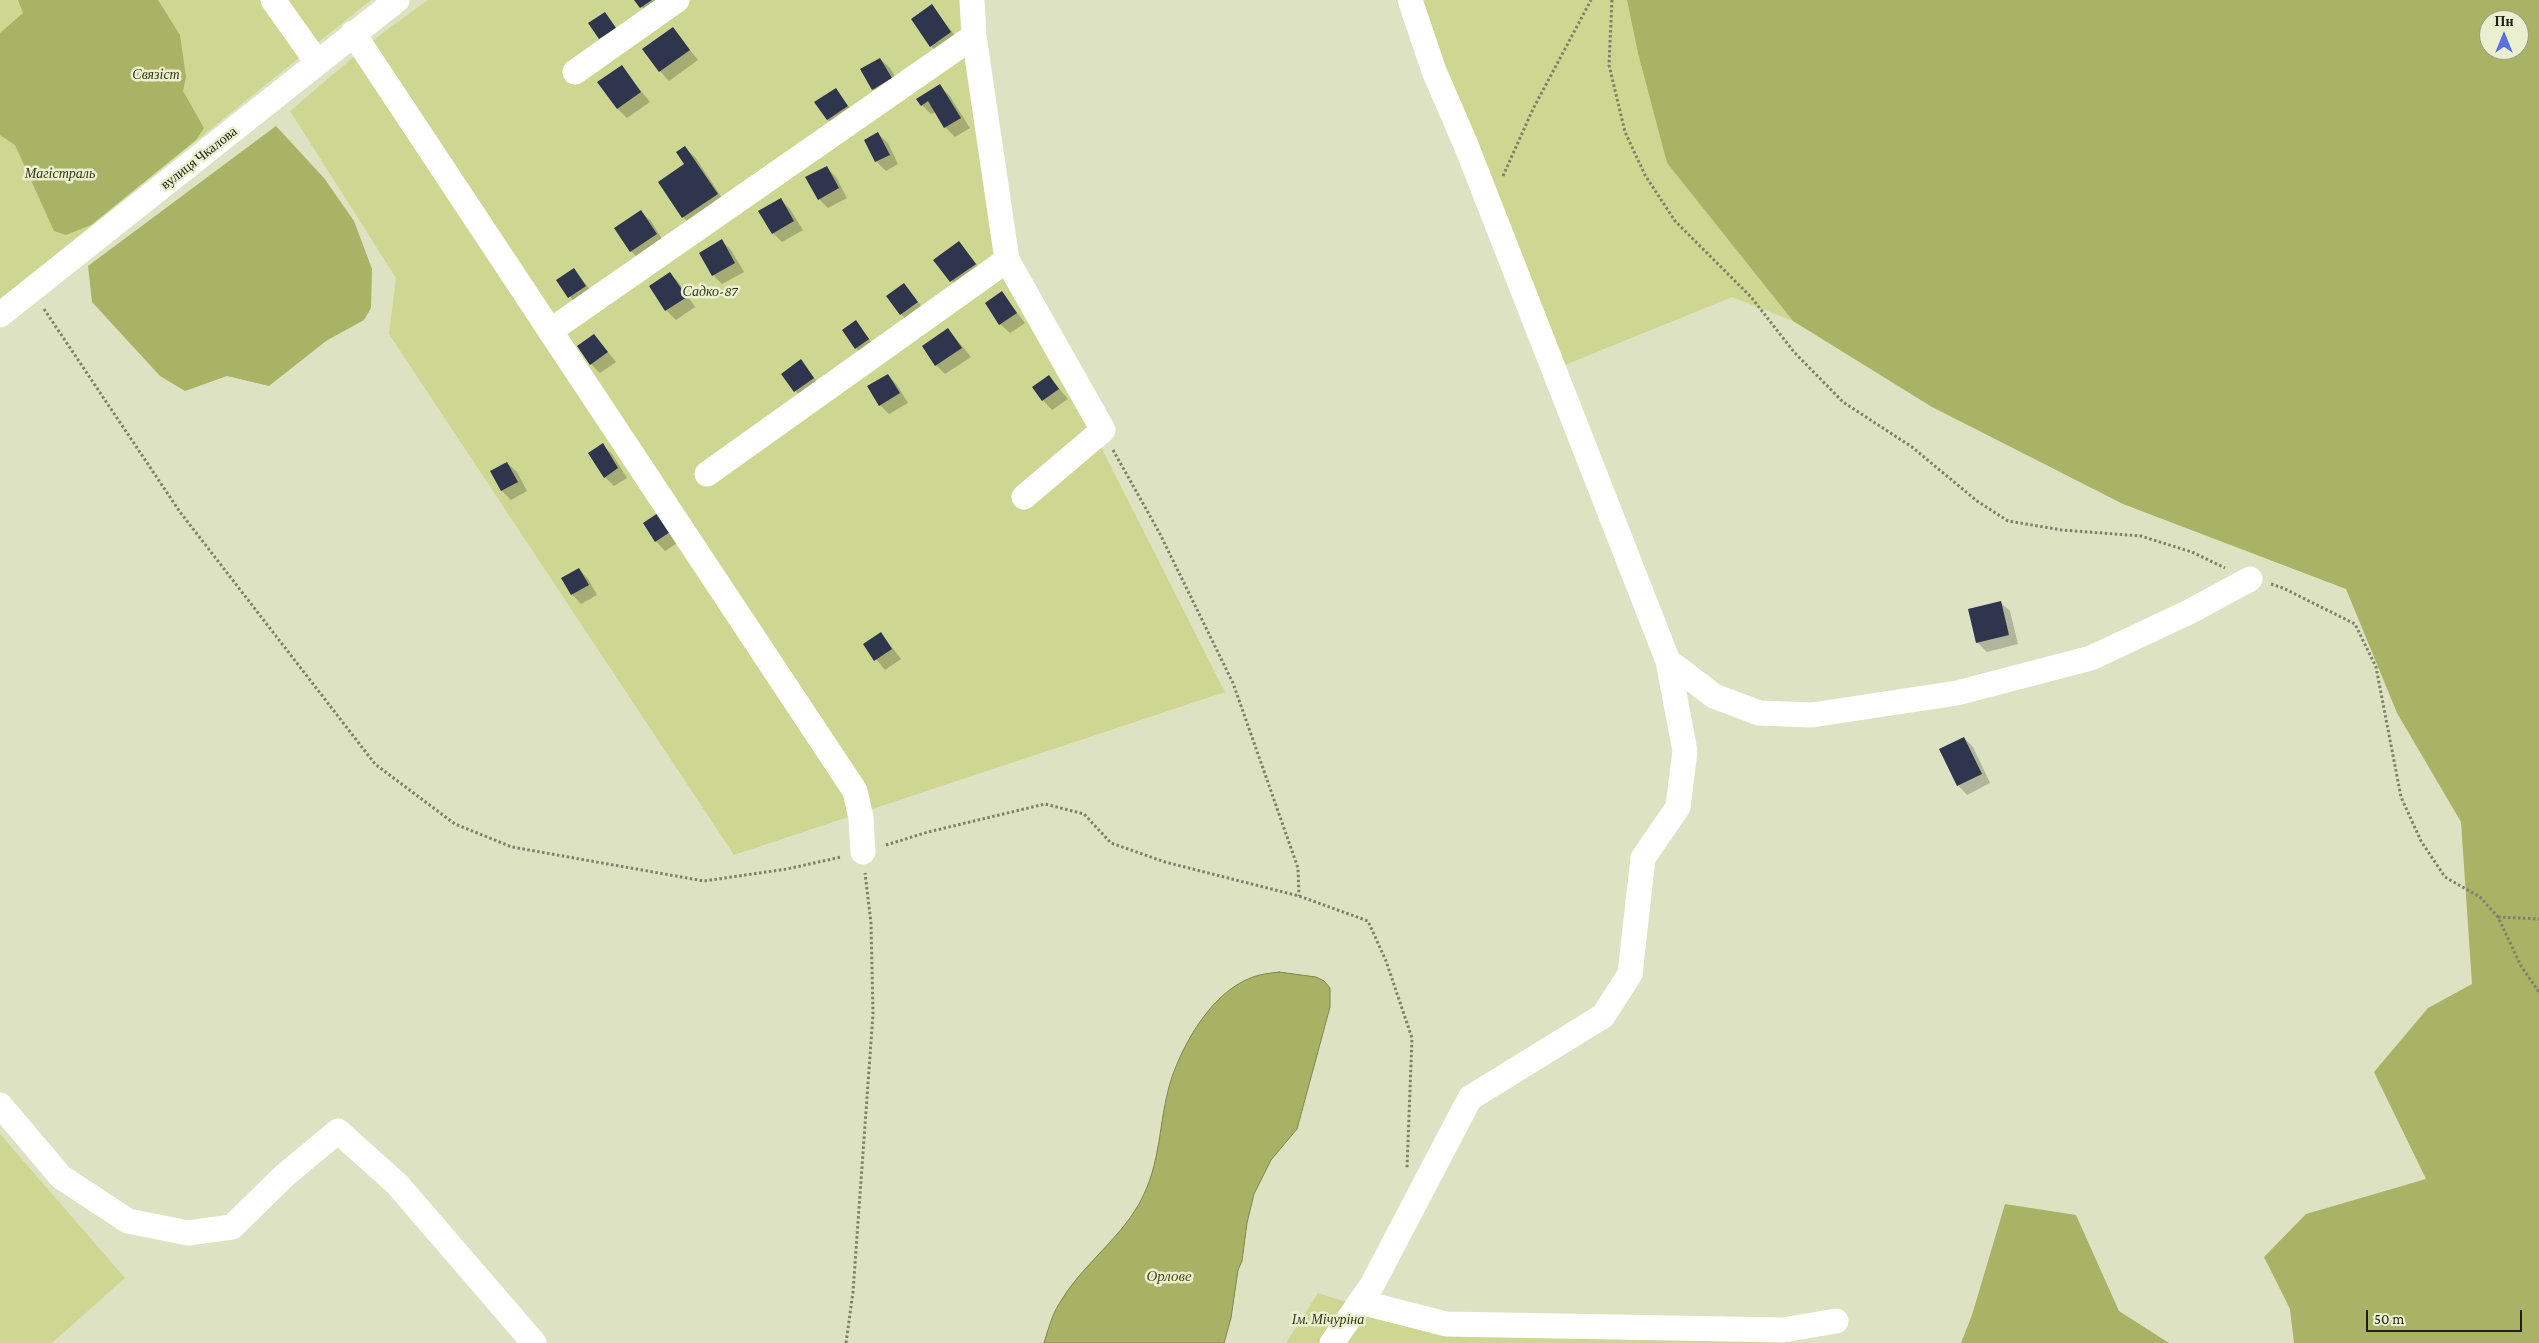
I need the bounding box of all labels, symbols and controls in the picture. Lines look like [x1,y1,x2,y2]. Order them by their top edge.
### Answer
north arrow [2479,10,2529,60]
text: Пн [2495,13,2513,29]
park label: Связіст [132,67,180,83]
street label: вулиця Чкалова [157,123,241,193]
park label: Магістраль [25,166,95,182]
park label: Садко-87 [682,284,738,300]
water label: Орлове [1146,1267,1192,1285]
scale bar [2369,1300,2525,1332]
text: 50 m [2374,1311,2404,1327]
park label: Ім. Мічуріна [1292,1312,1364,1328]

